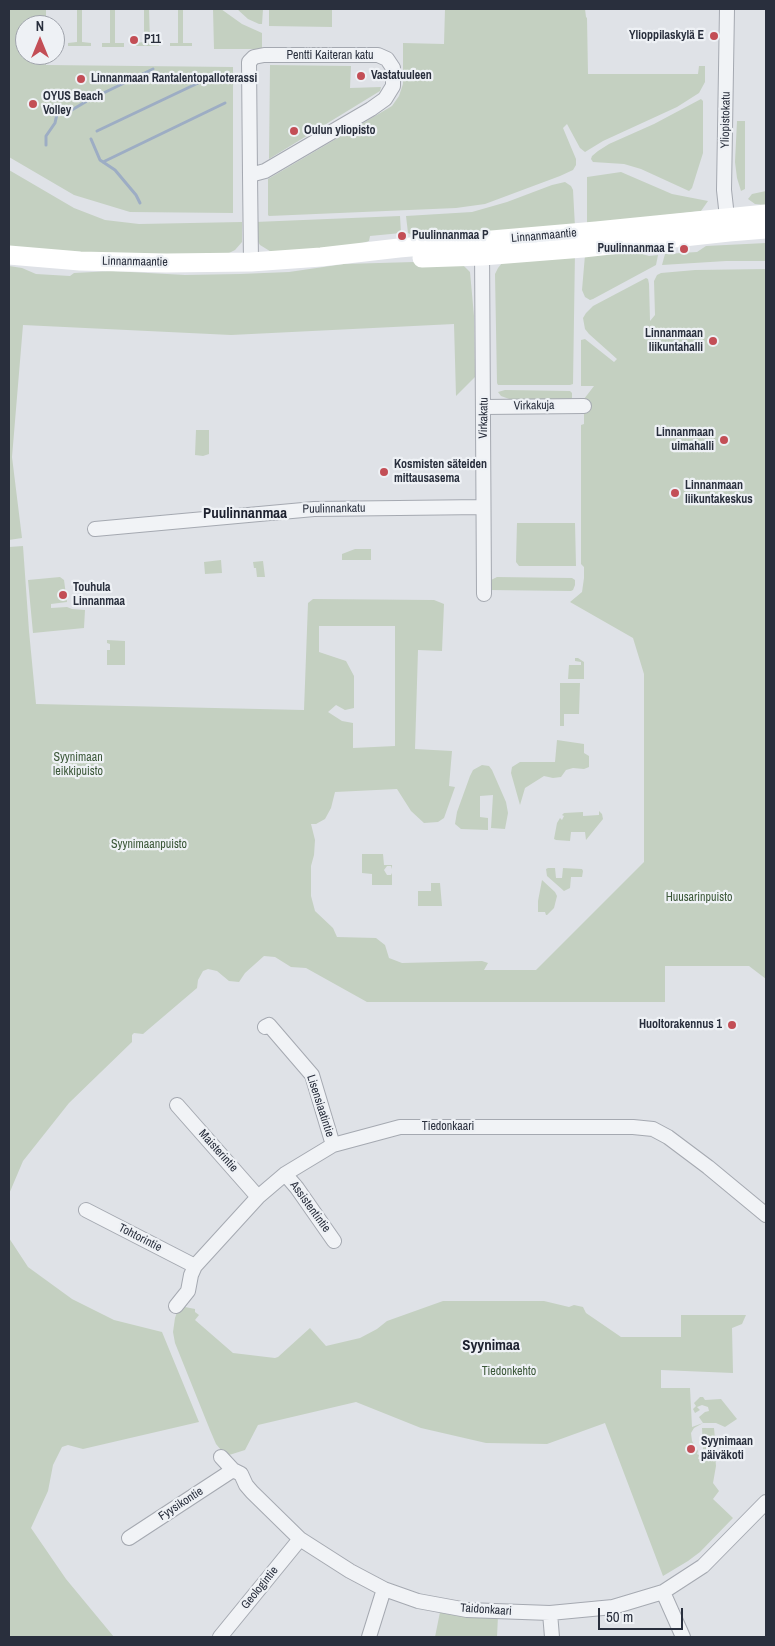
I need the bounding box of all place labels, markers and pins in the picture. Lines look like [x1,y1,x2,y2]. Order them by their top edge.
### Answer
place label: Ylioppilaskylä E [629,29,704,43]
marker: Ylioppilaskylä E [708,30,720,42]
place label: P11 [144,33,161,47]
marker: P11 [128,34,140,46]
place label: Vastatuuleen [371,69,432,83]
marker: Vastatuuleen [355,70,367,82]
place label: Linnanmaan Rantalentopalloterassi [91,72,257,86]
marker: Linnanmaan Rantalentopalloterassi [75,73,87,85]
place label: OYUS Beach Volley [43,90,103,118]
marker: OYUS Beach Volley [27,98,39,110]
place label: Oulun yliopisto [304,124,376,138]
marker: Oulun yliopisto [288,125,300,137]
place label: Puulinnanmaa P [412,229,489,243]
marker: Puulinnanmaa P [396,230,408,242]
place label: Puulinnanmaa E [597,242,674,256]
marker: Puulinnanmaa E [678,243,690,255]
place label: Linnanmaan liikuntahalli [645,327,703,355]
marker: Linnanmaan liikuntahalli [707,335,719,347]
place label: Linnanmaan uimahalli [656,426,714,454]
marker: Linnanmaan uimahalli [718,434,730,446]
place label: Kosmisten säteiden mittausasema [394,458,487,486]
marker: Kosmisten säteiden mittausasema [378,466,390,478]
place label: Linnanmaan liikuntakeskus [685,479,753,507]
marker: Linnanmaan liikuntakeskus [669,487,681,499]
place label: Touhula Linnanmaa [73,581,125,609]
marker: Touhula Linnanmaa [57,589,69,601]
place label: Huoltorakennus 1 [639,1018,722,1032]
marker: Huoltorakennus 1 [726,1019,738,1031]
place label: Syynimaan päiväkoti [701,1435,753,1463]
marker: Syynimaan päiväkoti [685,1443,697,1455]

